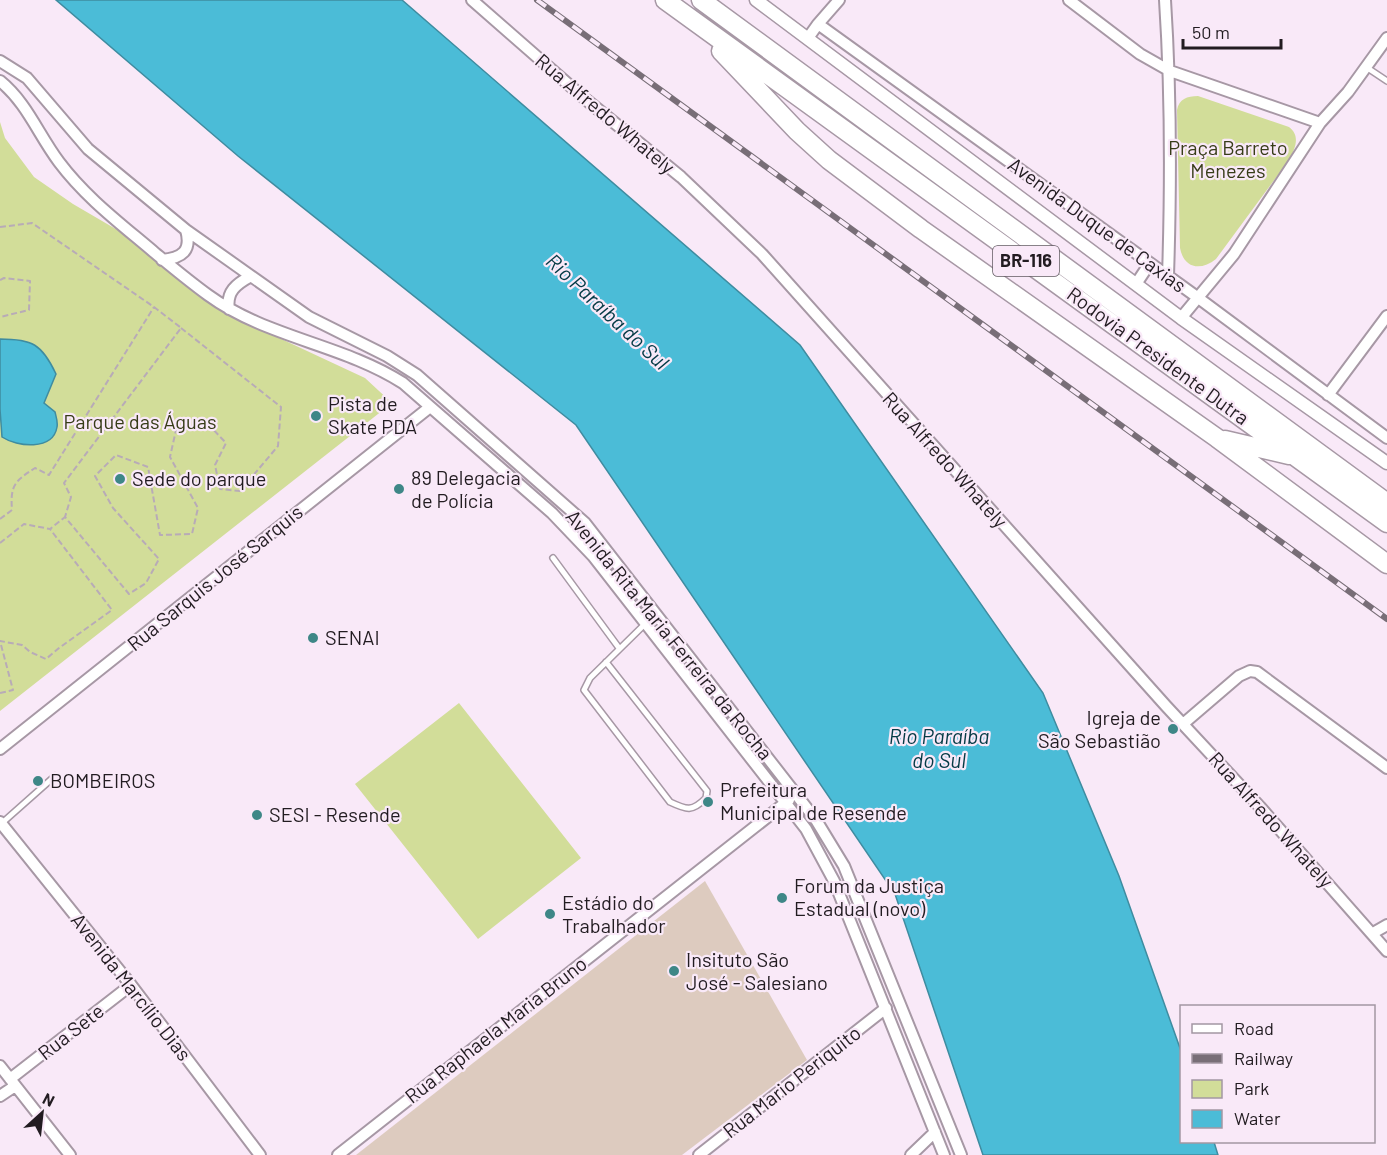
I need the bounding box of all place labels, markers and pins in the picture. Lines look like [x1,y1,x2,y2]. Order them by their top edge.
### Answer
place label: Pista de Skate PDA [328,391,417,438]
marker: Pista de Skate PDA [309,409,323,423]
place label: 89 Delegacia de Polícia [411,465,521,512]
place label: Sede do parque [132,466,266,490]
marker: Sede do parque [113,472,127,486]
marker: 89 Delegacia de Polícia [392,482,406,496]
place label: SENAI [325,625,380,649]
marker: SENAI [306,631,320,645]
place label: Igreja de São Sebastião [1038,705,1161,752]
marker: Igreja de São Sebastião [1166,722,1180,736]
place label: BOMBEIROS [50,768,155,792]
marker: BOMBEIROS [31,774,45,788]
place label: Prefeitura Municipal de Resende [720,777,907,824]
marker: Prefeitura Municipal de Resende [701,795,715,809]
place label: SESI - Resende [269,802,401,826]
marker: SESI - Resende [250,808,264,822]
place label: Forum da Justiça Estadual (novo) [794,873,944,920]
place label: Estádio do Trabalhador [562,890,666,937]
marker: Forum da Justiça Estadual (novo) [775,891,789,905]
marker: Estádio do Trabalhador [543,907,557,921]
place label: Insituto São José - Salesiano [686,947,828,994]
marker: Insituto São José - Salesiano [667,964,681,978]

